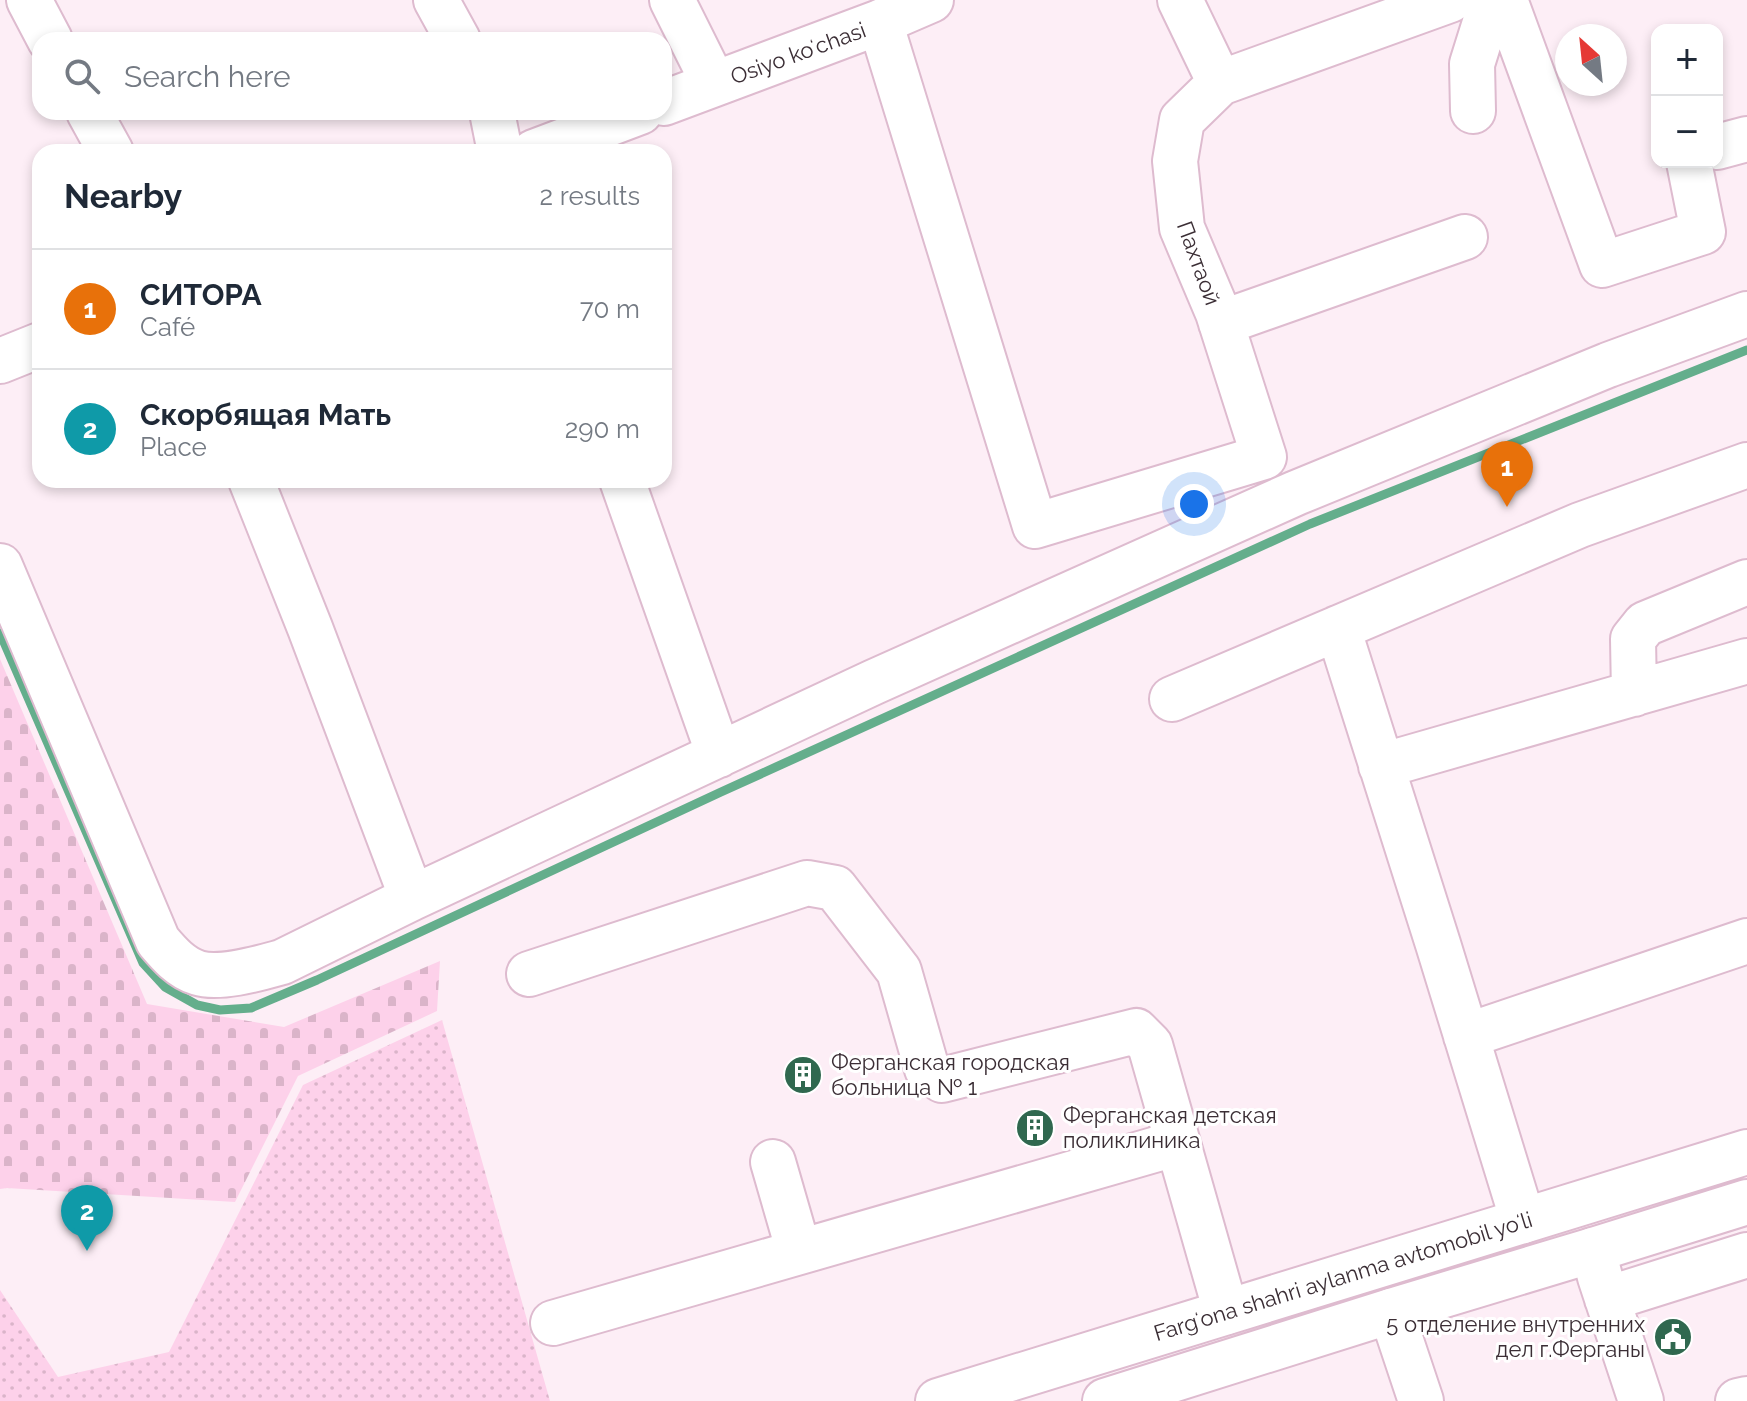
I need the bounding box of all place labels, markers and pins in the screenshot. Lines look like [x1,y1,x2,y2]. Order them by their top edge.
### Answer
pin: 1 [1481,441,1533,507]
place label: Ферганская городская больница № 1 [831,1049,1070,1100]
building icon: Ферганская городская больница № 1 [782,1054,824,1096]
place label: Ферганская детская поликлиника [1063,1102,1277,1153]
building icon: Ферганская детская поликлиника [1014,1107,1056,1149]
pin: 2 [61,1185,113,1251]
place label: 5 отделение внутренних дел г.Ферганы [1386,1311,1645,1362]
public building icon: 5 отделение внутренних дел г.Ферганы [1652,1316,1694,1358]

